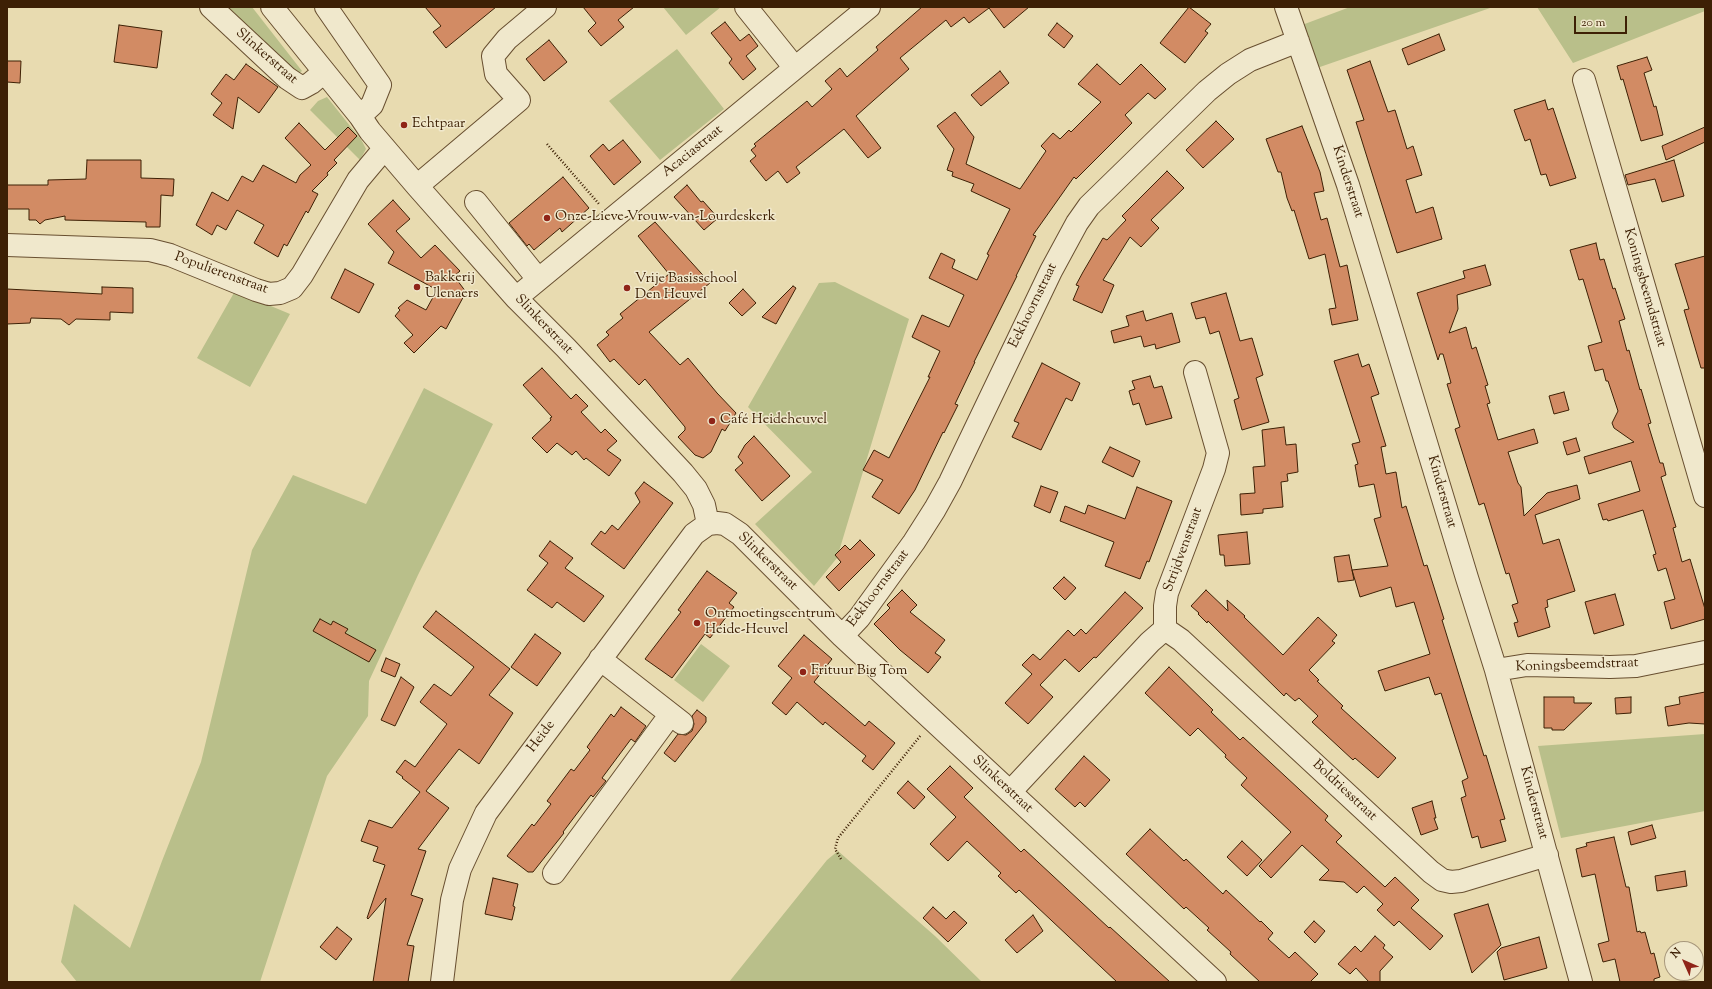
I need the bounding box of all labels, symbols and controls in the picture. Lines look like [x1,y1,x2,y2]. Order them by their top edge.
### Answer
scale bar [1576,8,1629,34]
text: 20 m [1581,14,1605,32]
street label: Slinkerstraat [232,25,300,89]
place label: Echtpaar [412,117,465,133]
marker: Echtpaar [399,120,409,130]
street label: Acaciastraat [659,122,727,182]
street label: Kinderstraat [1327,144,1367,220]
place label: Onze-Lieve-Vrouw-van-Lourdeskerk [555,210,775,226]
marker: Onze-Lieve-Vrouw-van-Lourdeskerk [542,213,552,223]
street label: Koningsbeemdstraat [1619,227,1669,349]
street label: Populierenstraat [172,249,270,299]
street label: Eekhoornstraat [1006,261,1062,351]
place label: Bakkerij Ulenaers [425,271,479,304]
place label: Vrije Basisschool Den Heuvel [635,272,737,304]
marker: Bakkerij Ulenaers [412,282,422,292]
marker: Vrije Basisschool Den Heuvel [622,283,632,293]
street label: Slinkerstraat [510,292,576,358]
place label: Café Heideheuvel [720,413,827,429]
marker: Café Heideheuvel [707,416,717,426]
street label: Kinderstraat [1423,454,1459,530]
street label: Strijdvenstraat [1161,505,1207,595]
street label: Slinkerstraat [734,529,800,595]
street label: Eekhoornstraat [844,547,914,631]
place label: Ontmoetingscentrum Heide-Heuvel [705,607,835,640]
marker: Ontmoetingscentrum Heide-Heuvel [692,618,702,628]
street label: Koningsbeemdstraat [1515,655,1639,677]
place label: Frituur Big Tom [811,664,907,680]
marker: Frituur Big Tom [798,667,808,677]
street label: Heide [525,718,559,756]
street label: Slinkerstraat [968,753,1036,817]
street label: Boldriesstraat [1308,757,1380,825]
street label: Kinderstraat [1515,765,1551,841]
north arrow [1664,941,1704,981]
text: N [1667,944,1685,962]

